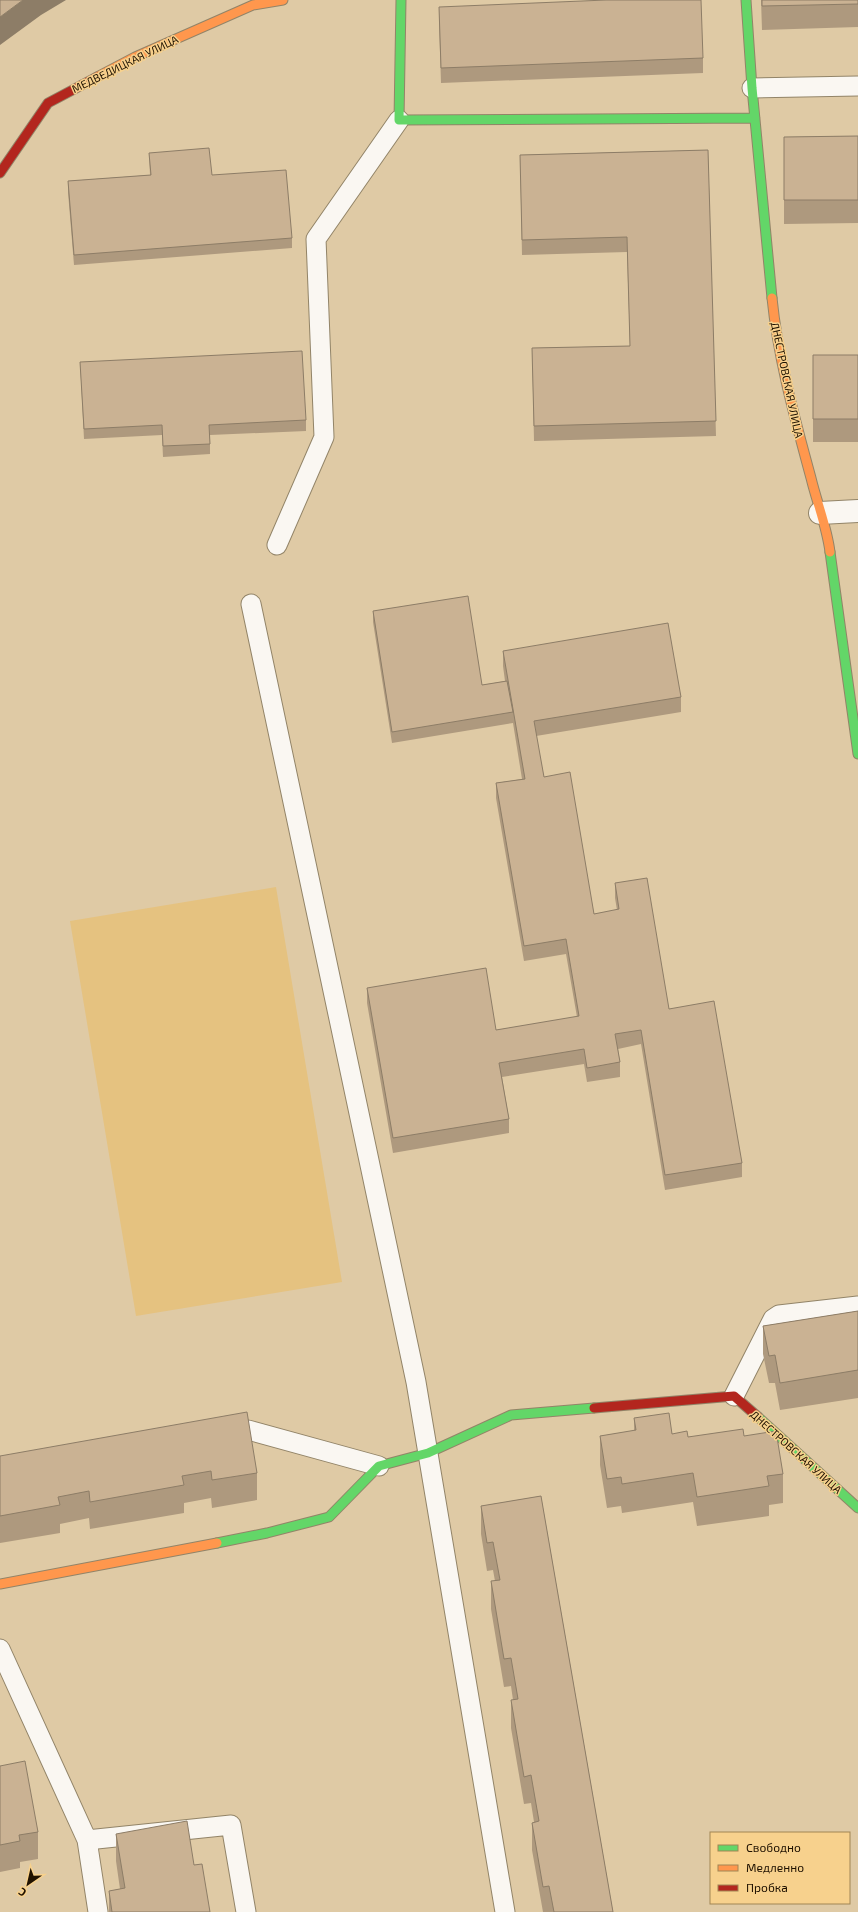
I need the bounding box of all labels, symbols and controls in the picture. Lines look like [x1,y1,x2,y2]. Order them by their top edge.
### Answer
street label: МЕДВЕДИЦКАЯ УЛИЦА [69,32,180,95]
street label: ДНЕСТРОВСКАЯ УЛИЦА [769,321,806,439]
street label: ДНЕСТРОВСКАЯ УЛИЦА [748,1407,845,1496]
legend [710,1832,850,1904]
text: Свободно [746,1840,801,1854]
text: Медленно [746,1860,804,1874]
north arrow [8,1864,48,1904]
text: Пробка [746,1880,788,1894]
text: С [15,1885,28,1900]

